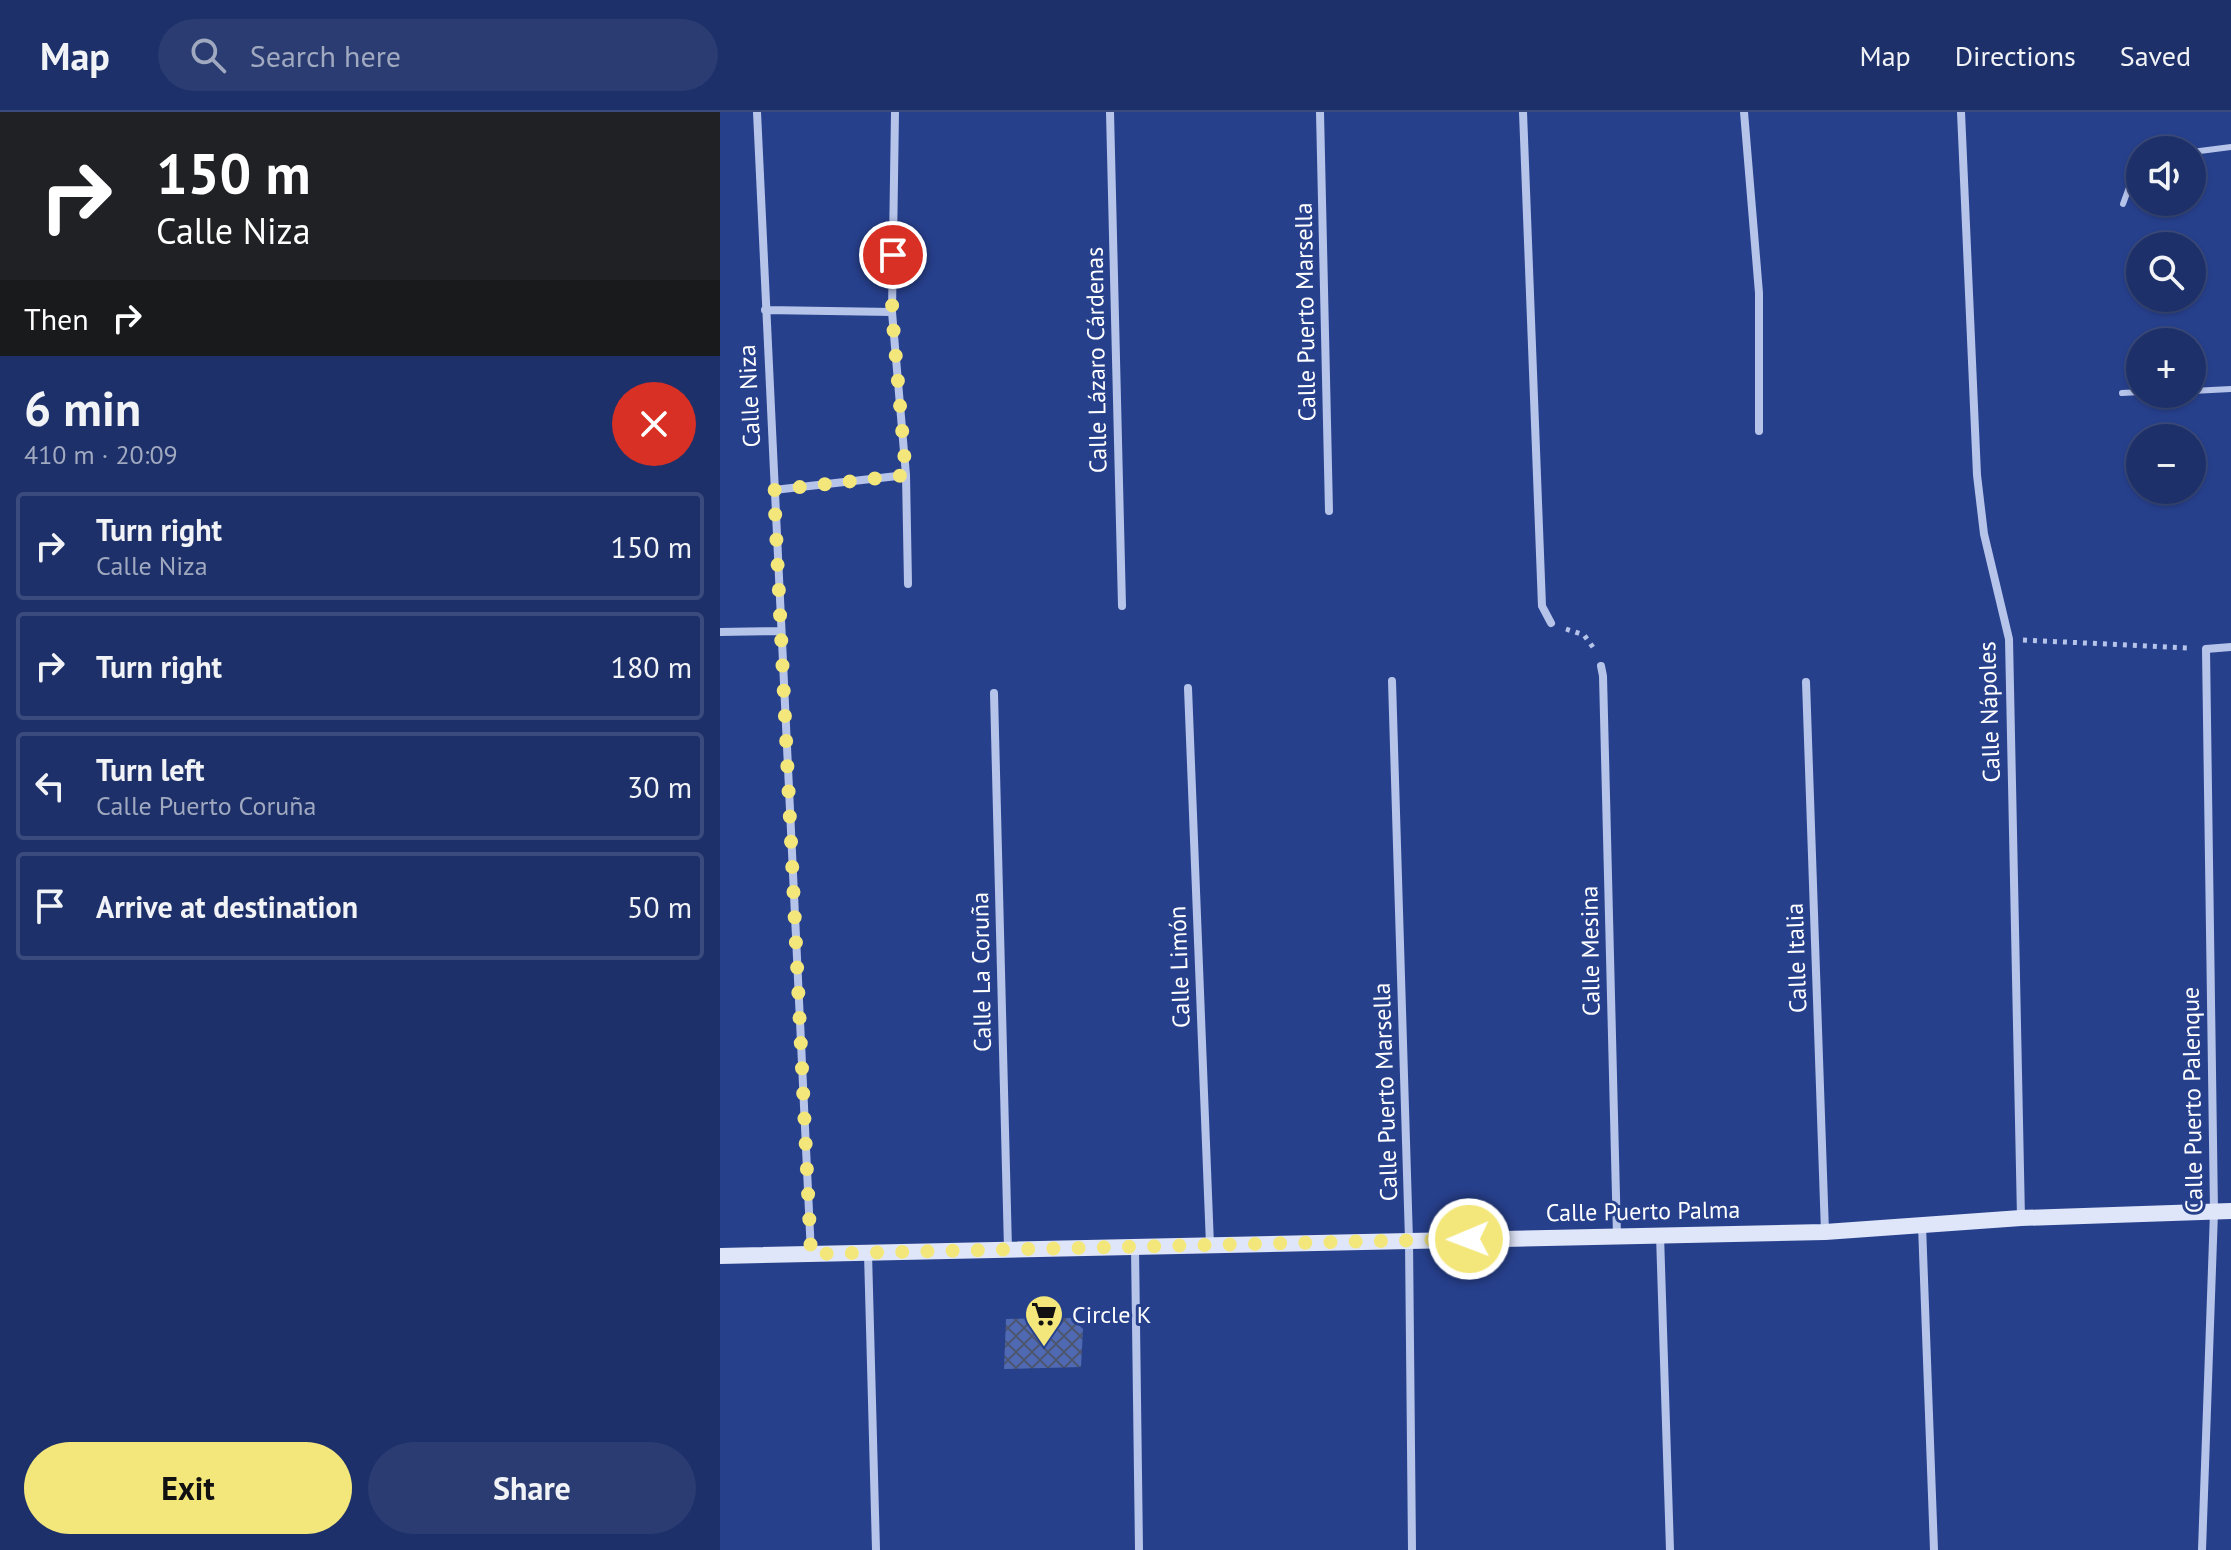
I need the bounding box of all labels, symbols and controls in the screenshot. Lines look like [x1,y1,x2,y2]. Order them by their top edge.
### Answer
search box [158,19,718,91]
text: Map [40,31,110,80]
icon: search [186,33,230,77]
text: Search here [250,36,401,75]
text: Map [1860,37,1911,74]
text: Directions [1955,37,2076,74]
text: Saved [2120,37,2191,74]
map controls [2126,136,2206,504]
button: sound [2126,136,2206,216]
text: 150 m [156,137,311,209]
icon: right [24,144,128,248]
street label: Calle Puerto Marsella [1288,202,1322,422]
text: Calle Niza [156,207,311,254]
pin [859,221,927,289]
button: search [2126,232,2206,312]
icon: arrive [871,233,915,277]
street label: Calle Lázaro Cárdenas [1079,247,1113,473]
icon: right [105,296,149,340]
text: Then [24,299,89,338]
button: + [2126,328,2206,408]
street label: Calle Niza [731,344,767,448]
text: 6 min [24,377,141,439]
button: close [612,382,696,466]
button: − [2126,424,2206,504]
text: 410 m · 20:09 [24,438,178,471]
text: Turn right [96,510,222,549]
icon: right [28,524,72,568]
text: 150 m [611,527,692,566]
text: Calle Niza [96,549,208,582]
street label: Calle Nápoles [1971,641,2007,783]
icon: right [28,644,72,688]
text: Turn right [96,647,222,686]
text: 180 m [611,647,692,686]
text: Turn left [96,750,204,789]
icon: left [28,764,72,808]
text: 30 m [627,767,692,806]
text: Calle Puerto Coruña [96,789,316,822]
icon: arrive [28,884,72,928]
street label: Calle Mesina [1573,885,1607,1017]
text: Arrive at destination [96,887,358,926]
text: 50 m [627,887,692,926]
street label: Calle La Coruña [964,892,998,1052]
street label: Calle Italia [1779,902,1813,1014]
street label: Calle Limón [1161,905,1197,1029]
street label: Calle Puerto Marsella [1366,982,1404,1202]
street label: Calle Puerto Palenque [2175,987,2209,1213]
street label: Calle Puerto Palma [1546,1194,1740,1228]
position arrow [1427,1197,1511,1281]
supermarket icon: Circle K [1023,1293,1065,1348]
place label: Circle K [1072,1299,1151,1330]
button: Exit [24,1442,352,1534]
button: Share [368,1442,696,1534]

